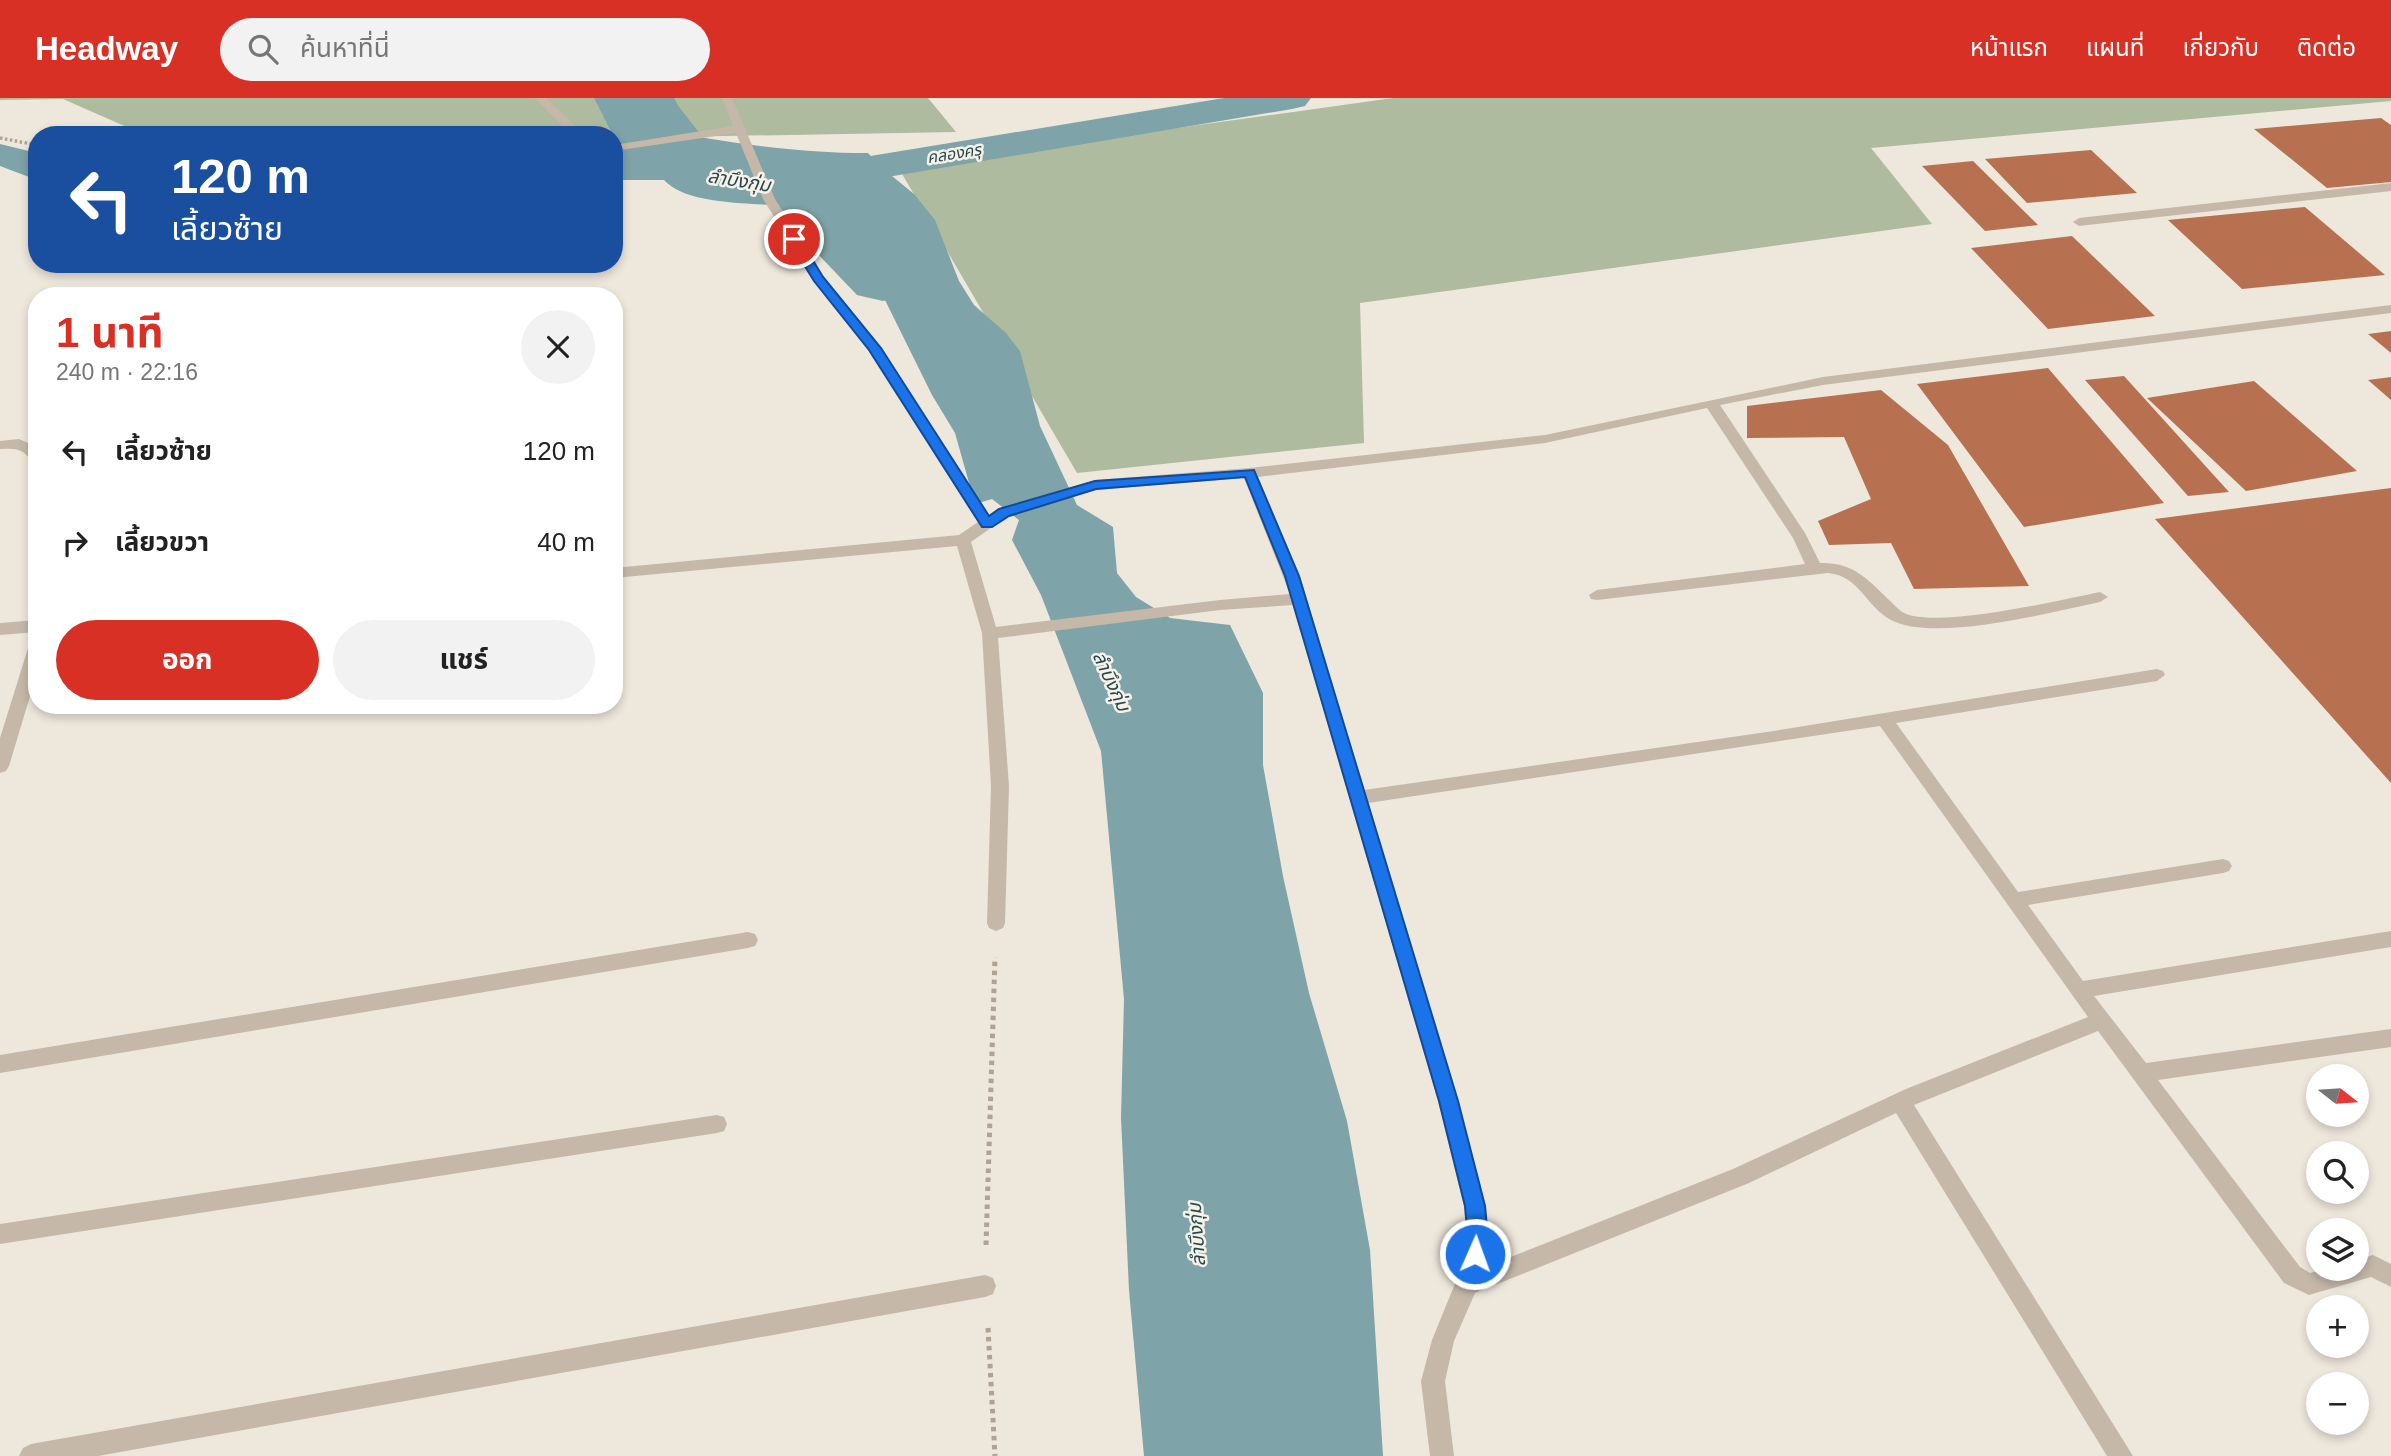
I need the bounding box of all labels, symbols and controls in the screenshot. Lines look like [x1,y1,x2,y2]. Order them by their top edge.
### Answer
search box [220,18,710,81]
text: Headway [35,30,178,67]
icon: search [244,30,282,68]
text: ค้นหาที่นี่ [300,33,390,63]
text: หน้าแรก [1970,34,2048,61]
text: แผนที่ [2086,34,2144,61]
text: เกี่ยวกับ [2182,34,2259,61]
text: ติดต่อ [2297,34,2356,61]
water label: คลองครุ [926,141,984,168]
text: 120 m [171,149,310,203]
icon: left [56,154,147,245]
water label: ลำบึงกุ่ม [706,165,773,197]
pin [764,209,824,269]
text: เลี้ยวซ้าย [171,211,283,247]
icon: arrive [775,220,813,258]
text: 1 นาที [56,309,163,356]
button: close [521,310,595,384]
text: 240 m · 22:16 [56,359,198,385]
icon: left [56,433,94,471]
text: เลี้ยวซ้าย [115,436,212,466]
text: 120 m [523,436,595,466]
icon: right [56,524,94,562]
text: เลี้ยวขวา [115,527,209,557]
text: 40 m [537,527,595,557]
button: ออก [56,620,319,700]
button: แชร์ [333,620,595,700]
water label: ลำบึงกุ่ม [1088,648,1135,716]
north arrow [2306,1064,2370,1127]
map controls [2306,1064,2369,1435]
button: search [2306,1141,2369,1204]
water label: ลำบึงกุ่ม [1184,1201,1210,1267]
position arrow [1438,1217,1512,1291]
button: layers [2306,1218,2369,1281]
button: + [2306,1295,2369,1358]
button: − [2306,1372,2369,1435]

